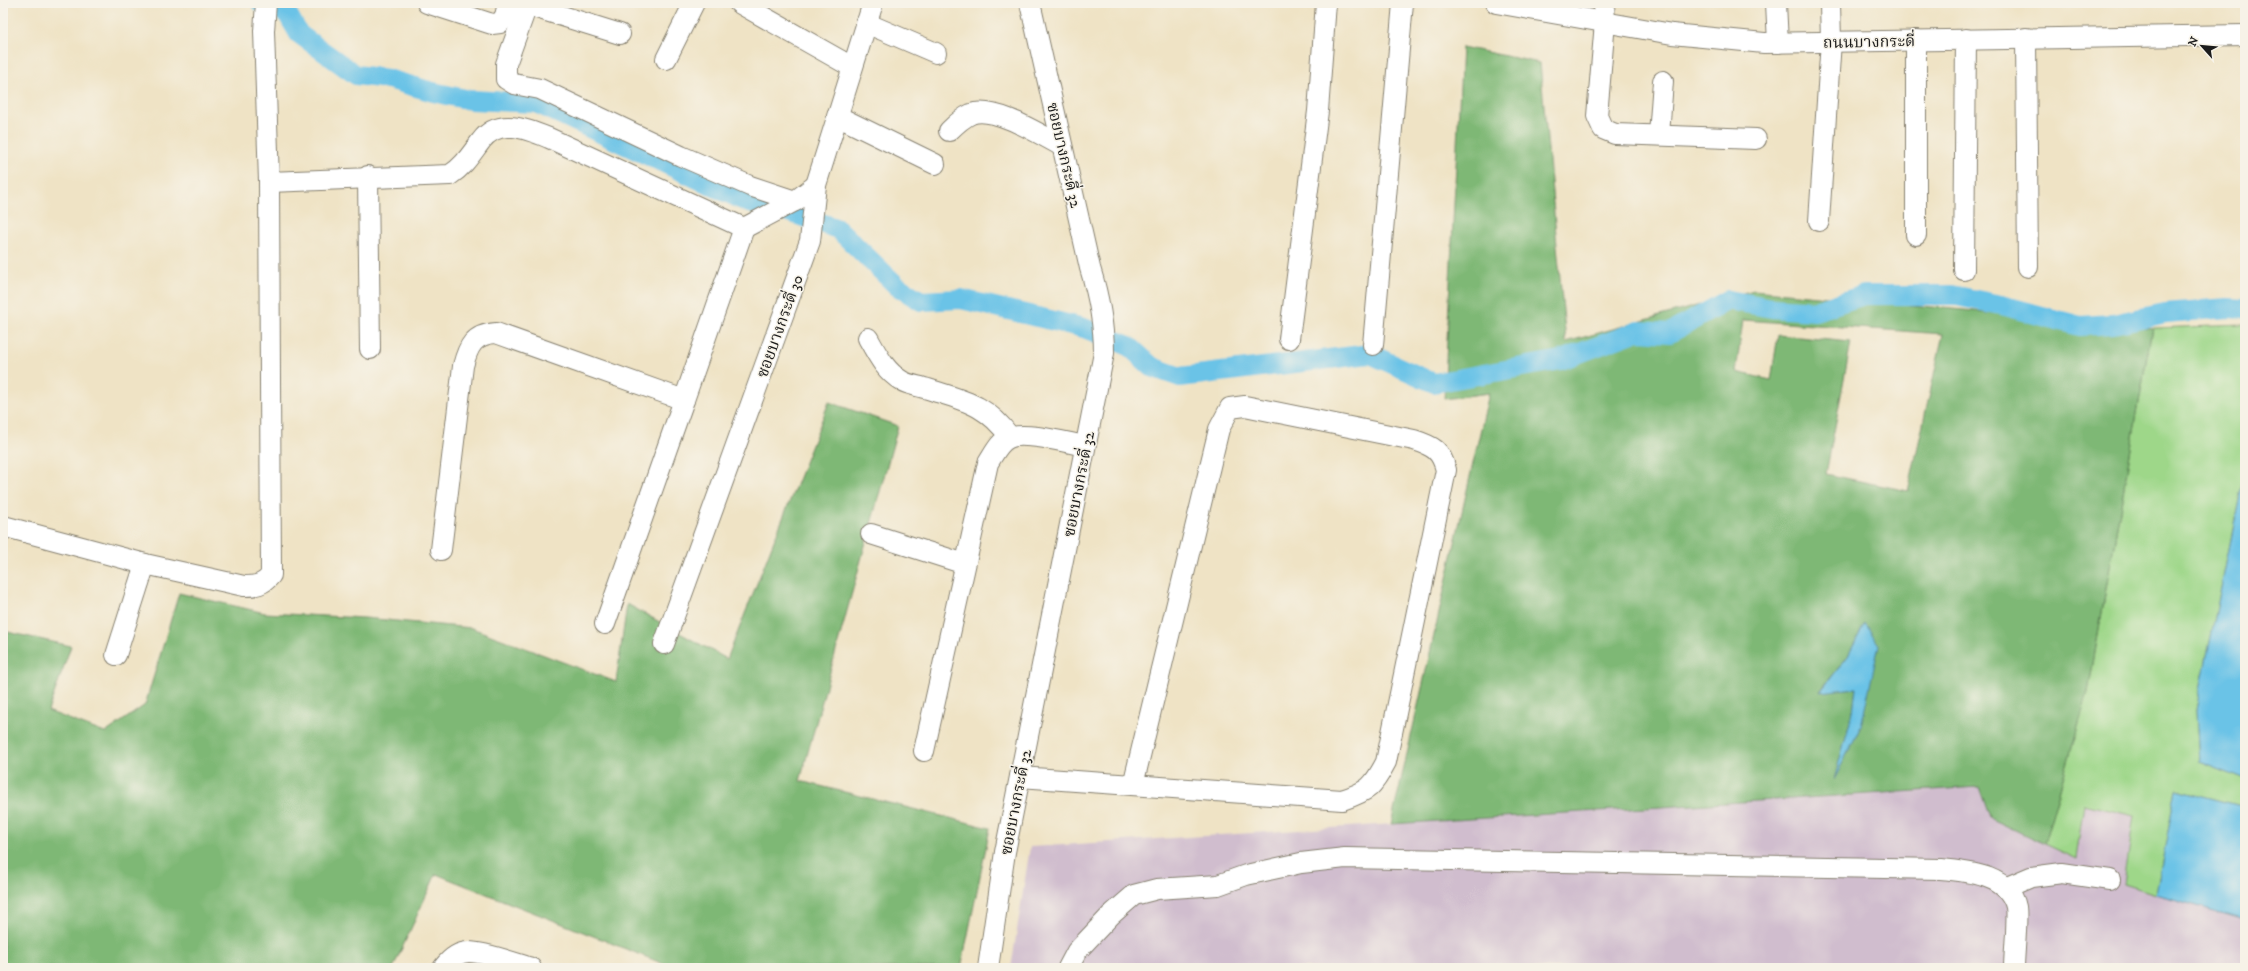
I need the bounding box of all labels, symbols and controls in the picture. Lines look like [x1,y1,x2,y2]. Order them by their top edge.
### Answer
north arrow [2182,26,2222,66]
street label: ถนนบางกระดี่ [1823,29,1915,53]
text: N [2186,35,2202,49]
street label: ซอยบางกระดี่ 32 [1042,100,1088,210]
street label: ซอยบางกระดี่ 30 [750,271,808,381]
street label: ซอยบางกระดี่ 32 [1057,429,1099,539]
street label: ซอยบางกระดี่ 32 [994,747,1036,857]

